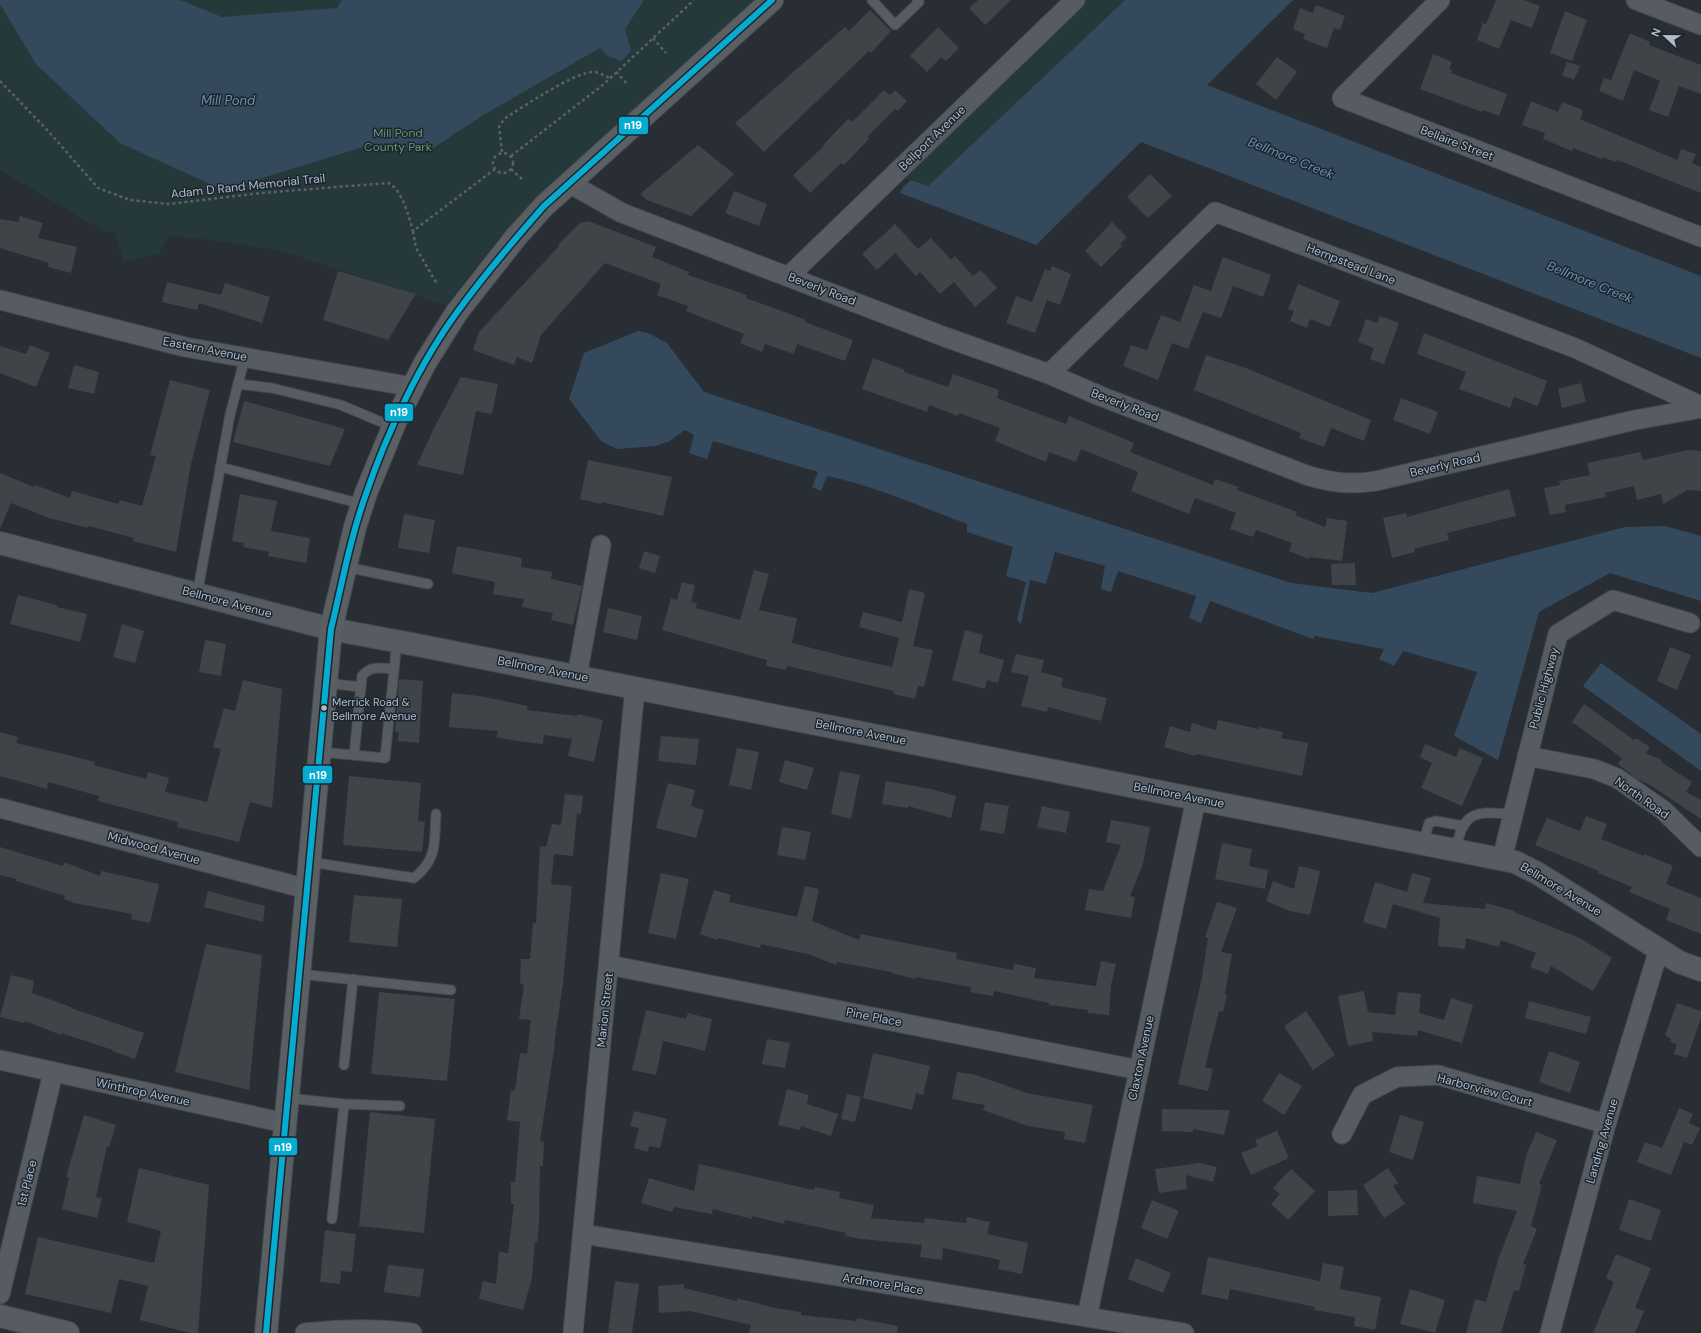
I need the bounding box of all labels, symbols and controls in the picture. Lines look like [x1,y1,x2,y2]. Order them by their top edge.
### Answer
north arrow [1645,16,1685,56]
text: N [1648,26,1664,39]
water label: Mill Pond [201,92,256,109]
street label: Bellport Avenue [895,102,969,174]
line badge: n19 [618,116,649,135]
text: n19 [624,118,642,132]
street label: Bellaire Street [1418,122,1496,164]
park label: Mill Pond County Park [364,125,432,155]
water label: Bellmore Creek [1245,133,1337,183]
street label: Adam D Rand Memorial Trail [170,170,326,202]
street label: Hempstead Lane [1304,240,1398,288]
water label: Bellmore Creek [1544,257,1636,307]
street label: Beverly Road [786,269,858,309]
street label: Eastern Avenue [161,333,249,365]
street label: Beverly Road [1089,385,1161,425]
line badge: n19 [384,403,414,422]
text: n19 [390,405,408,419]
street label: Beverly Road [1408,449,1482,481]
street label: Bellmore Avenue [180,582,274,622]
street label: Public Highway [1525,645,1563,730]
street label: Bellmore Avenue [496,652,590,686]
place label: Merrick Road & Bellmore Avenue [332,695,417,723]
marker: Merrick Road & Bellmore Avenue [319,703,329,713]
street label: Bellmore Avenue [814,715,908,749]
line badge: n19 [302,765,333,784]
text: n19 [309,768,327,782]
street label: North Road [1612,773,1672,823]
street label: Bellmore Avenue [1132,778,1226,812]
street label: Midwood Avenue [106,828,202,868]
street label: Bellmore Avenue [1517,858,1605,920]
street label: Marion Street [593,972,617,1048]
street label: Pine Place [845,1004,903,1030]
street label: Claxton Avenue [1124,1014,1158,1102]
street label: Harborview Court [1436,1070,1535,1110]
street label: Winthrop Avenue [94,1074,192,1110]
street label: Landing Avenue [1582,1096,1622,1185]
line badge: n19 [268,1137,298,1156]
text: n19 [274,1140,292,1154]
street label: 1st Place [14,1158,41,1208]
street label: Ardmore Place [841,1270,925,1298]

